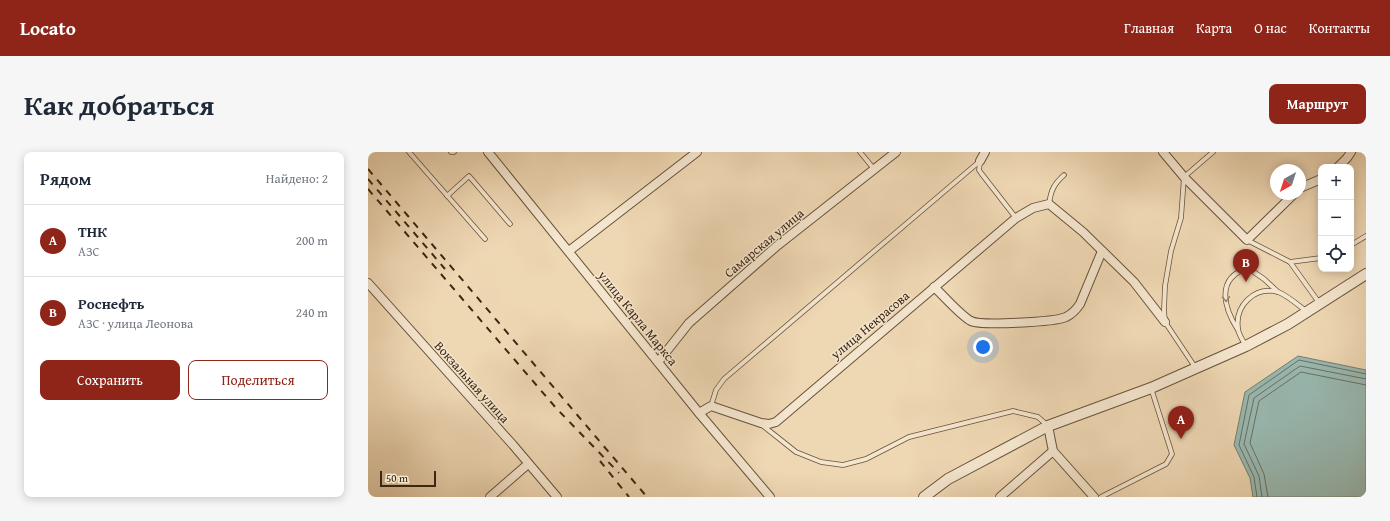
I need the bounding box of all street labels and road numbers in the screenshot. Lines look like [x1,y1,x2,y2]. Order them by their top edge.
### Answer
street label: Самарская улица [720,203,809,282]
street label: улица Карла Маркса [593,266,683,370]
street label: улица Некрасова [826,286,914,364]
street label: Вокзальная улица [430,337,514,428]

